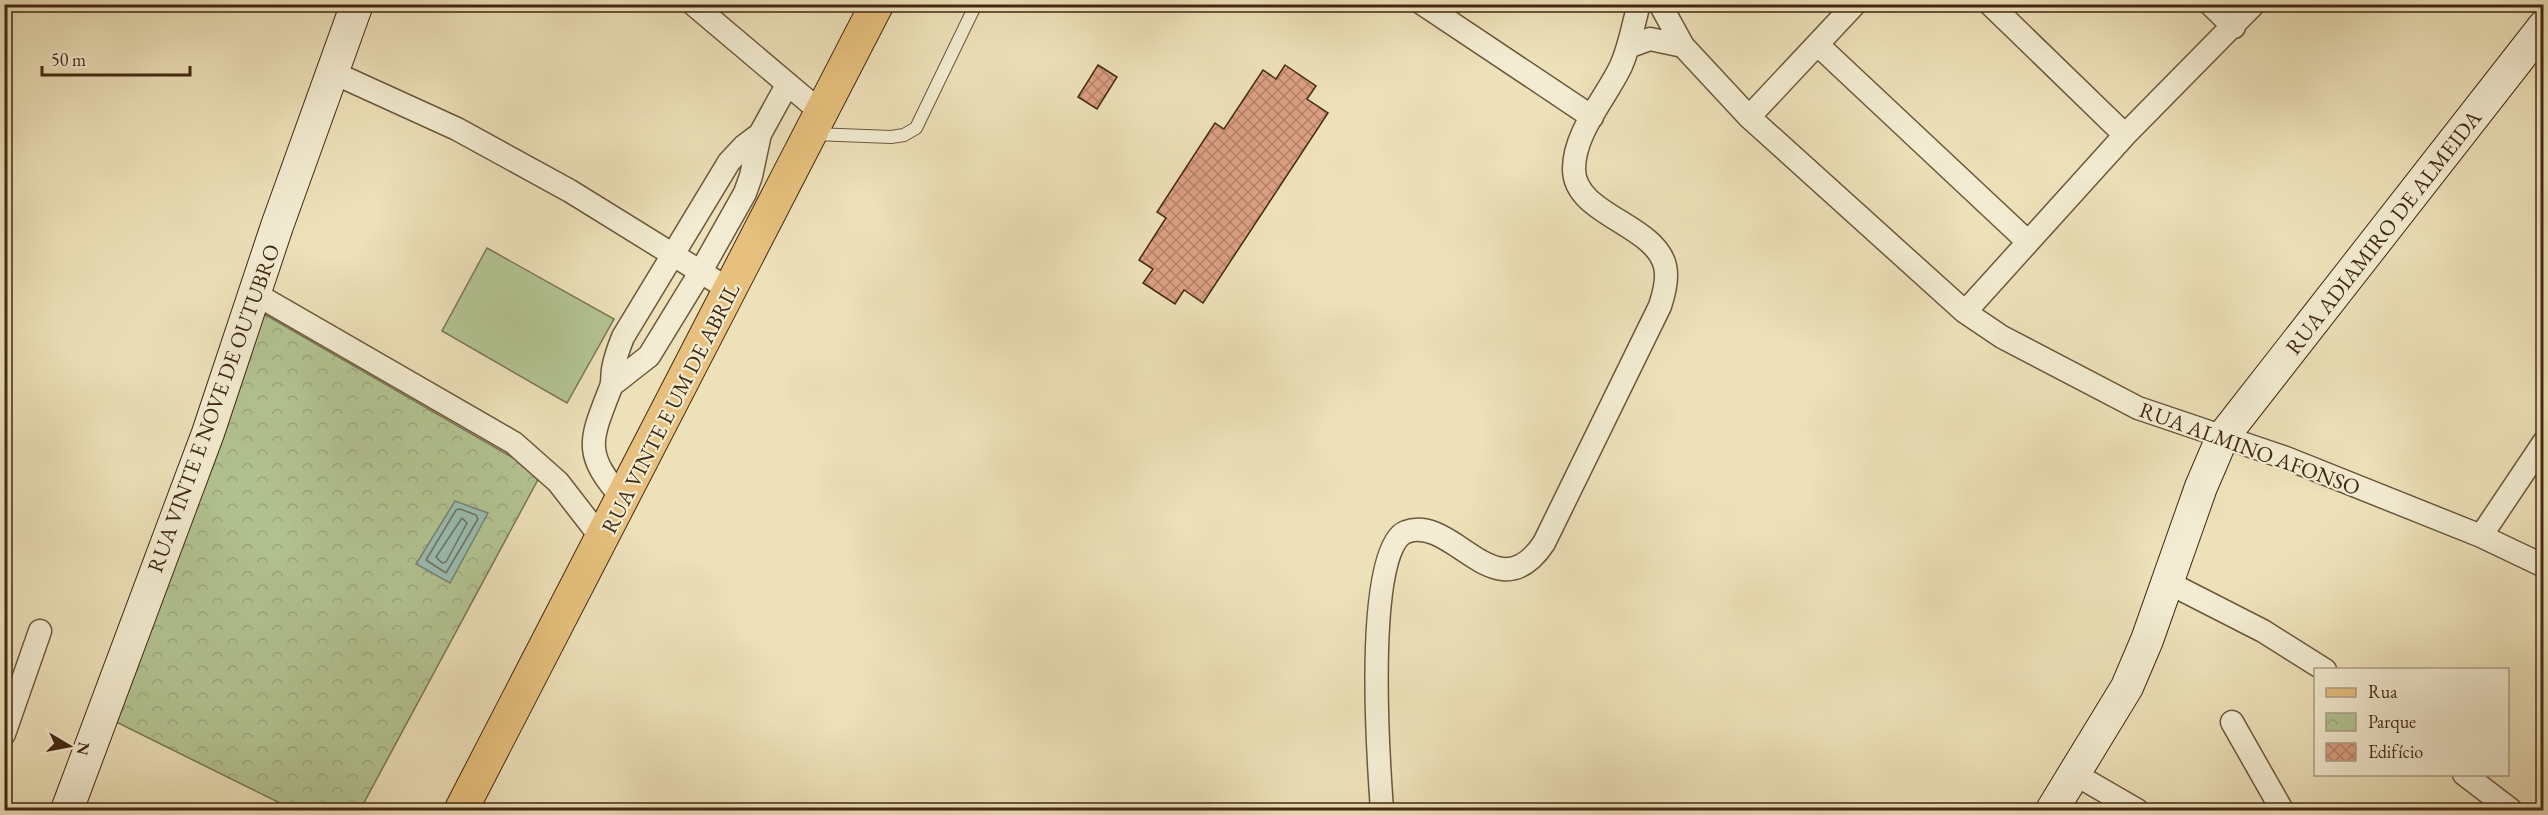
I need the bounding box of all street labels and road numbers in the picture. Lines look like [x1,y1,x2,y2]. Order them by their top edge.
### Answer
street label: RUA ADIAMIRO DE ALMEIDA [2279,104,2488,360]
street label: RUA VINTE E NOVE DE OUTUBRO [140,240,287,576]
street label: RUA VINTE E UM DE ABRIL [595,278,746,538]
street label: RUA ALMINO AFONSO [2135,395,2364,502]

